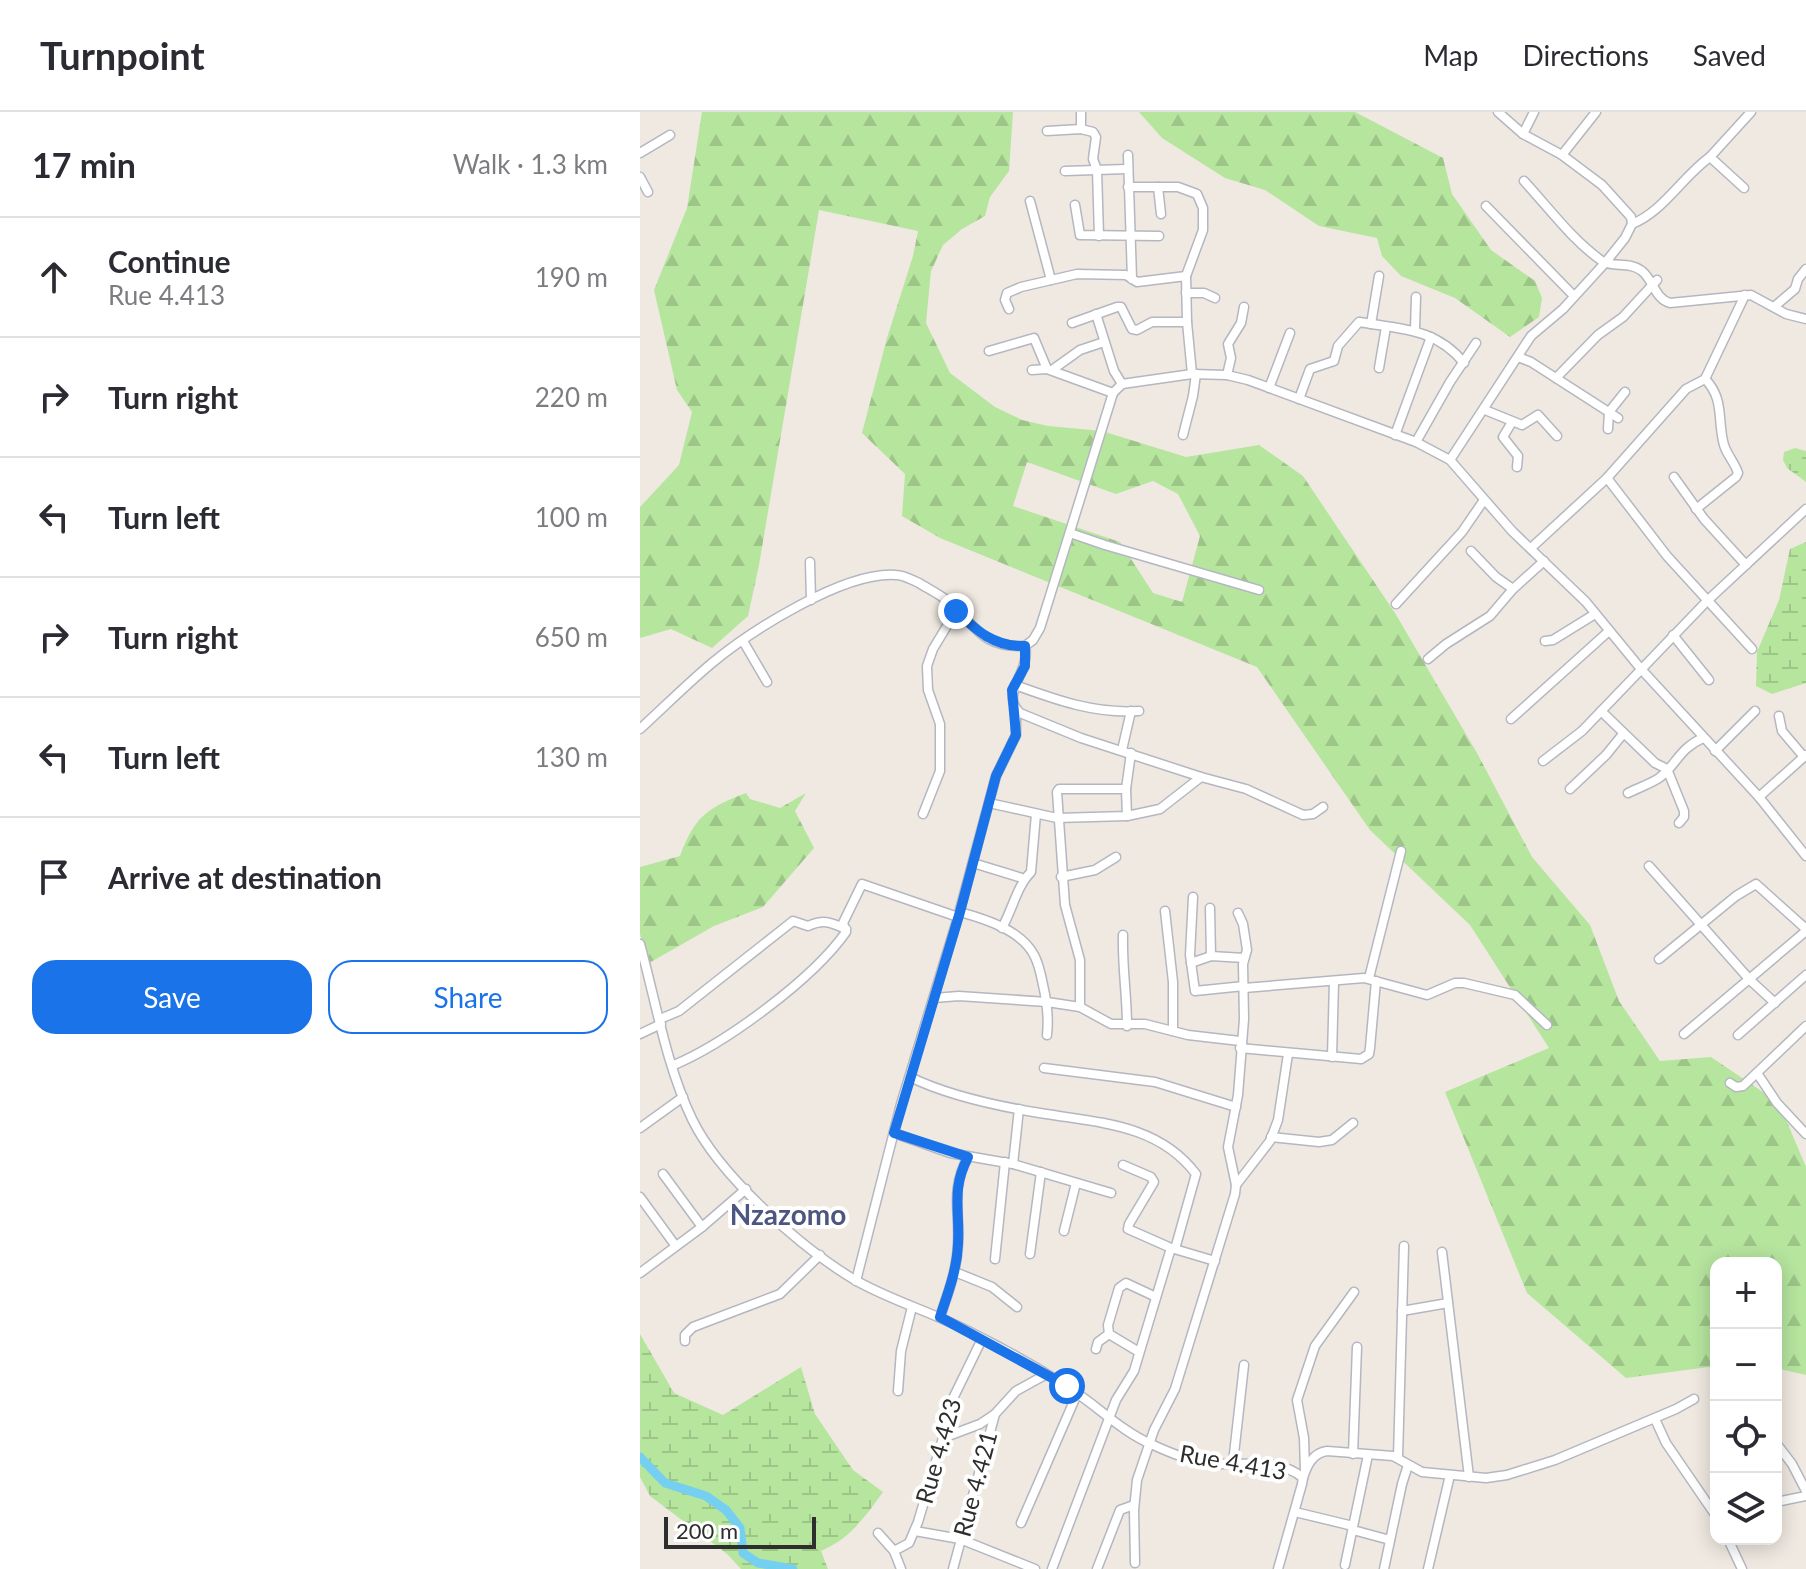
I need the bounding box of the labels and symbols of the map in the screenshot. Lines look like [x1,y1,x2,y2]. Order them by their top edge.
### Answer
route end [938,593,974,629]
district label: Nzazomo [730,1197,846,1231]
route start [1049,1368,1085,1404]
street label: Rue 4.423 [909,1395,966,1507]
street label: Rue 4.421 [947,1428,1003,1540]
street label: Rue 4.413 [1178,1438,1289,1485]
scale bar [664,1513,816,1549]

